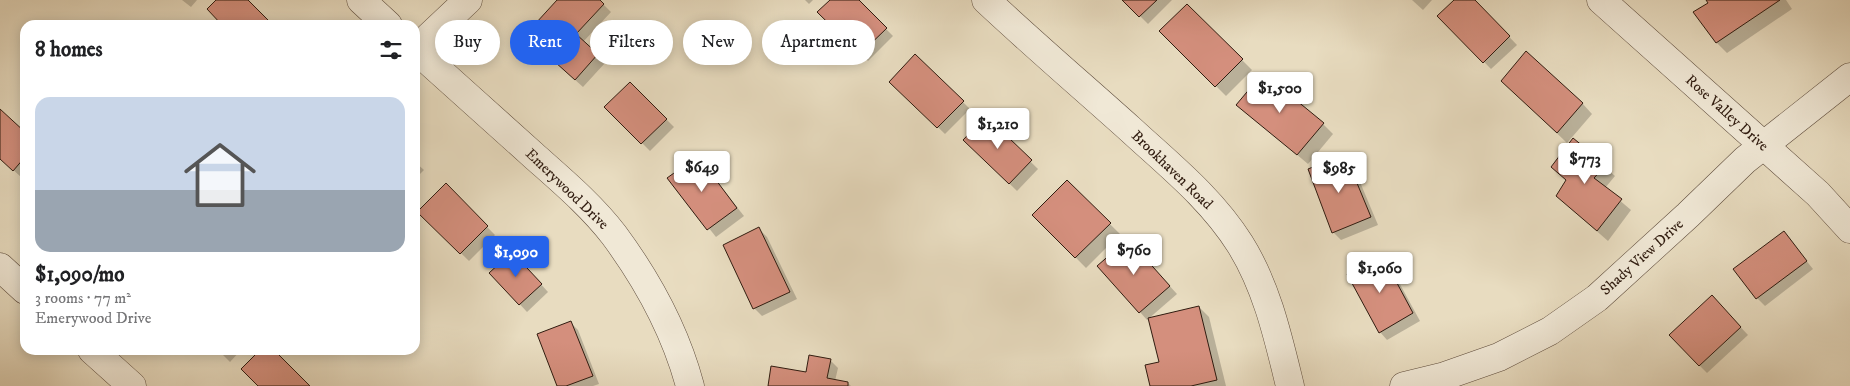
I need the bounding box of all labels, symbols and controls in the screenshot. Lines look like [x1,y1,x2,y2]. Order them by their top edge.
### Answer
chip: Buy [435,20,500,65]
chip: Rent [510,20,580,65]
chip: Filters [590,20,673,65]
chip: New [683,20,752,65]
chip: Apartment [762,20,875,65]
icon: filters [377,36,405,64]
text: 8 homes [35,37,103,63]
street label: Rose Valley Drive [1681,71,1773,155]
pin: $1,500 [1239,72,1321,114]
text: $1,500 [1258,78,1302,98]
pin: $1,210 [957,108,1039,150]
text: $1,210 [977,114,1019,134]
street label: Brookhaven Road [1127,126,1217,214]
icon: home [175,130,265,220]
pin: $773 [1555,142,1615,185]
street label: Emerywood Drive [521,144,613,234]
text: $773 [1569,149,1601,169]
pin: $649 [672,150,732,193]
pin: $985 [1309,152,1369,194]
text: $649 [685,157,719,177]
text: $985 [1323,158,1355,178]
street label: Shady View Drive [1596,215,1688,299]
pin: $760 [1104,234,1164,276]
pin: $1,090 [475,236,557,278]
text: $760 [1117,240,1151,260]
text: $1,090 [494,242,538,262]
pin: $1,060 [1339,252,1421,294]
text: $1,060 [1358,258,1402,278]
text: $1,090/mo [35,262,125,288]
text: 3 rooms · 77 m² [35,288,131,308]
text: Emerywood Drive [35,308,151,328]

